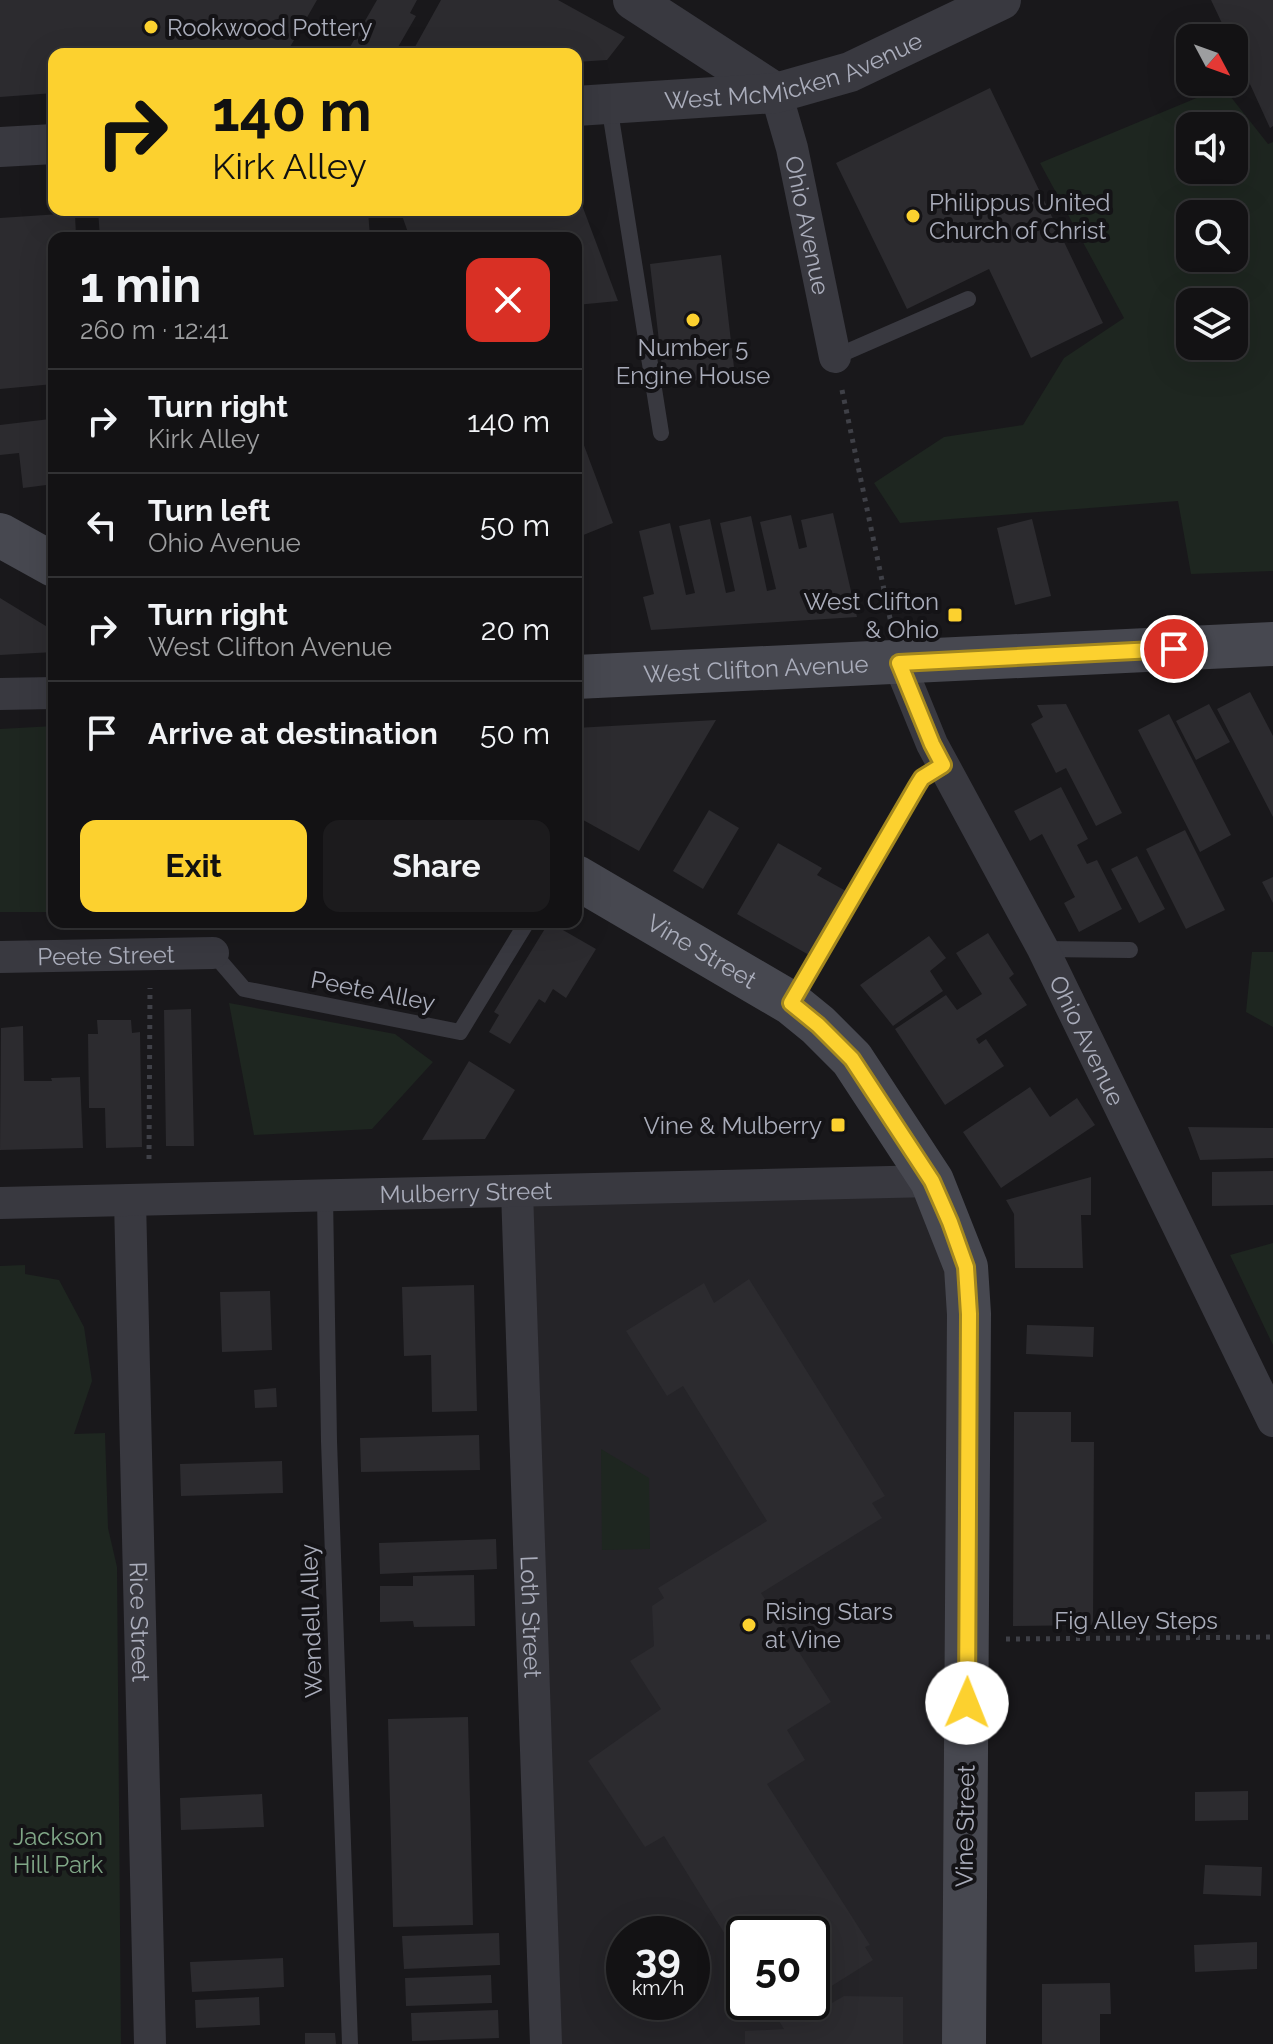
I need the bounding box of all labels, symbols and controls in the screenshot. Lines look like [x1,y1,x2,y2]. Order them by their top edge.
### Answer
place label: Rookwood Pottery [167,13,372,42]
marker: Rookwood Pottery [142,18,160,36]
north arrow [1176,24,1248,96]
map controls [1176,24,1248,360]
street label: West McMicken Avenue [664,25,927,115]
text: 140 m [212,78,372,144]
icon: right [80,80,184,184]
button: sound [1176,112,1248,184]
text: Kirk Alley [212,145,367,187]
street label: Ohio Avenue [779,153,836,297]
place label: Philippus United Church of Christ [929,188,1111,245]
button: search [1176,200,1248,272]
marker: Philippus United Church of Christ [904,207,922,225]
text: 1 min [80,257,201,313]
button: close [466,258,550,342]
button: layers [1176,288,1248,360]
marker: Number 5 Engine House [684,311,702,329]
text: 260 m · 12:41 [80,315,229,345]
place label: Number 5 Engine House [616,333,770,390]
text: Turn right [148,389,288,424]
icon: right [80,399,124,443]
text: 140 m [467,404,550,439]
text: Kirk Alley [148,424,260,454]
text: Turn left [148,493,270,528]
icon: left [80,503,124,547]
text: 50 m [480,508,550,543]
text: Ohio Avenue [148,528,301,558]
place label: West Clifton & Ohio [803,587,939,644]
text: Turn right [148,597,288,632]
marker: West Clifton & Ohio [946,606,964,624]
icon: right [80,607,124,651]
text: 20 m [481,612,550,647]
pin [1140,615,1208,683]
icon: arrive [1152,627,1196,671]
text: West Clifton Avenue [148,632,392,662]
street label: West Clifton Avenue [643,649,869,688]
icon: arrive [80,711,124,755]
text: Arrive at destination [148,716,438,751]
text: 50 m [480,716,550,751]
button: Exit [80,820,307,912]
button: Share [323,820,550,912]
street label: Vine Street [642,907,762,994]
street label: Peete Street [37,939,175,971]
street label: Peete Alley [308,965,438,1017]
street label: Ohio Avenue [1043,970,1131,1110]
place label: Vine & Mulberry [644,1111,822,1140]
marker: Vine & Mulberry [829,1116,847,1134]
street label: Mulberry Street [379,1175,553,1209]
street label: Wendell Alley [294,1543,328,1699]
street label: Loth Street [515,1555,548,1679]
street label: Rice Street [124,1561,156,1683]
place label: Rising Stars at Vine [765,1597,893,1654]
street label: Fig Alley Steps [1054,1606,1218,1635]
marker: Rising Stars at Vine [740,1616,758,1634]
position arrow [925,1661,1009,1745]
street label: Vine Street [949,1765,981,1887]
park label: Jackson Hill Park [13,1822,103,1879]
speed limit sign: 50 [726,1916,830,2020]
text: 39 [635,1934,681,1981]
text: km/h [632,1976,684,2000]

